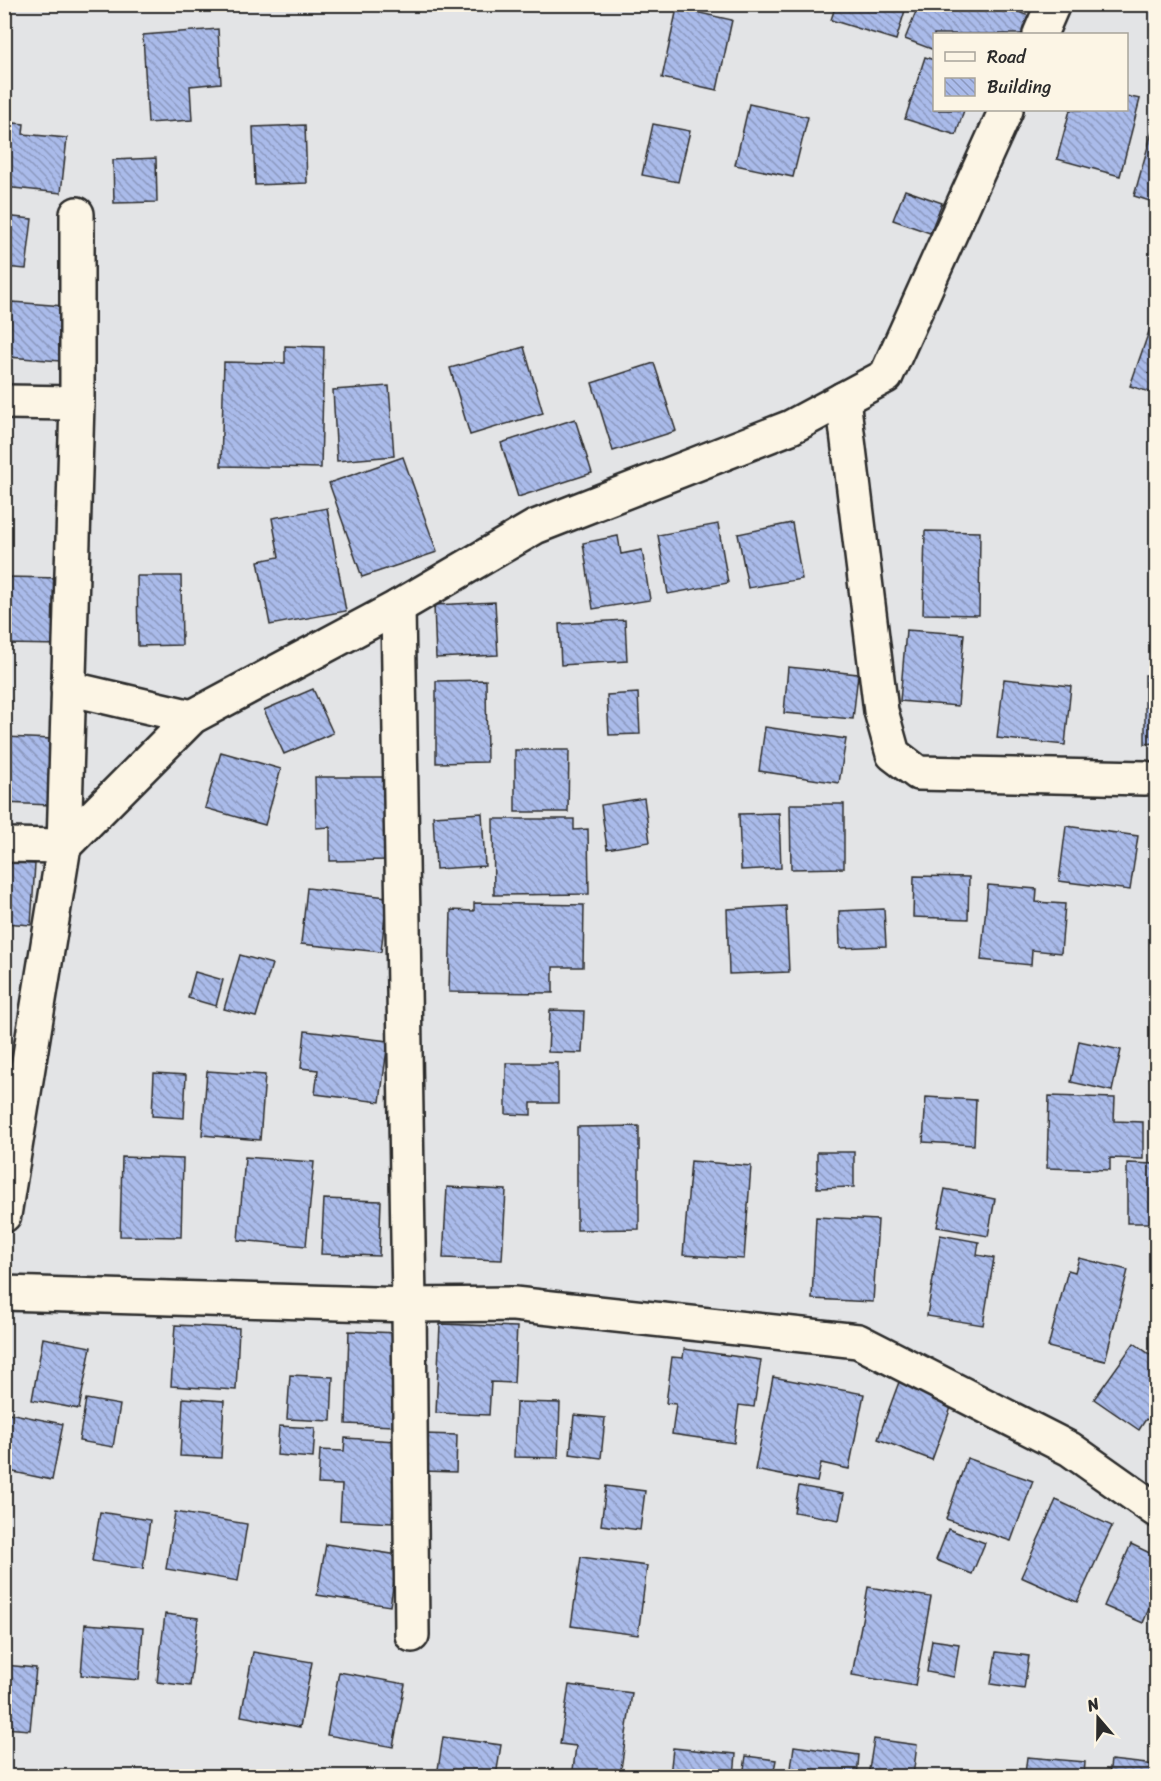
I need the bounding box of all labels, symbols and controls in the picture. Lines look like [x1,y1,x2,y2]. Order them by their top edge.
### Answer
legend [933,33,1128,111]
text: Road [987,41,1027,73]
text: Building [987,71,1051,103]
north arrow [1068,1688,1128,1748]
text: N [1082,1689,1104,1720]

